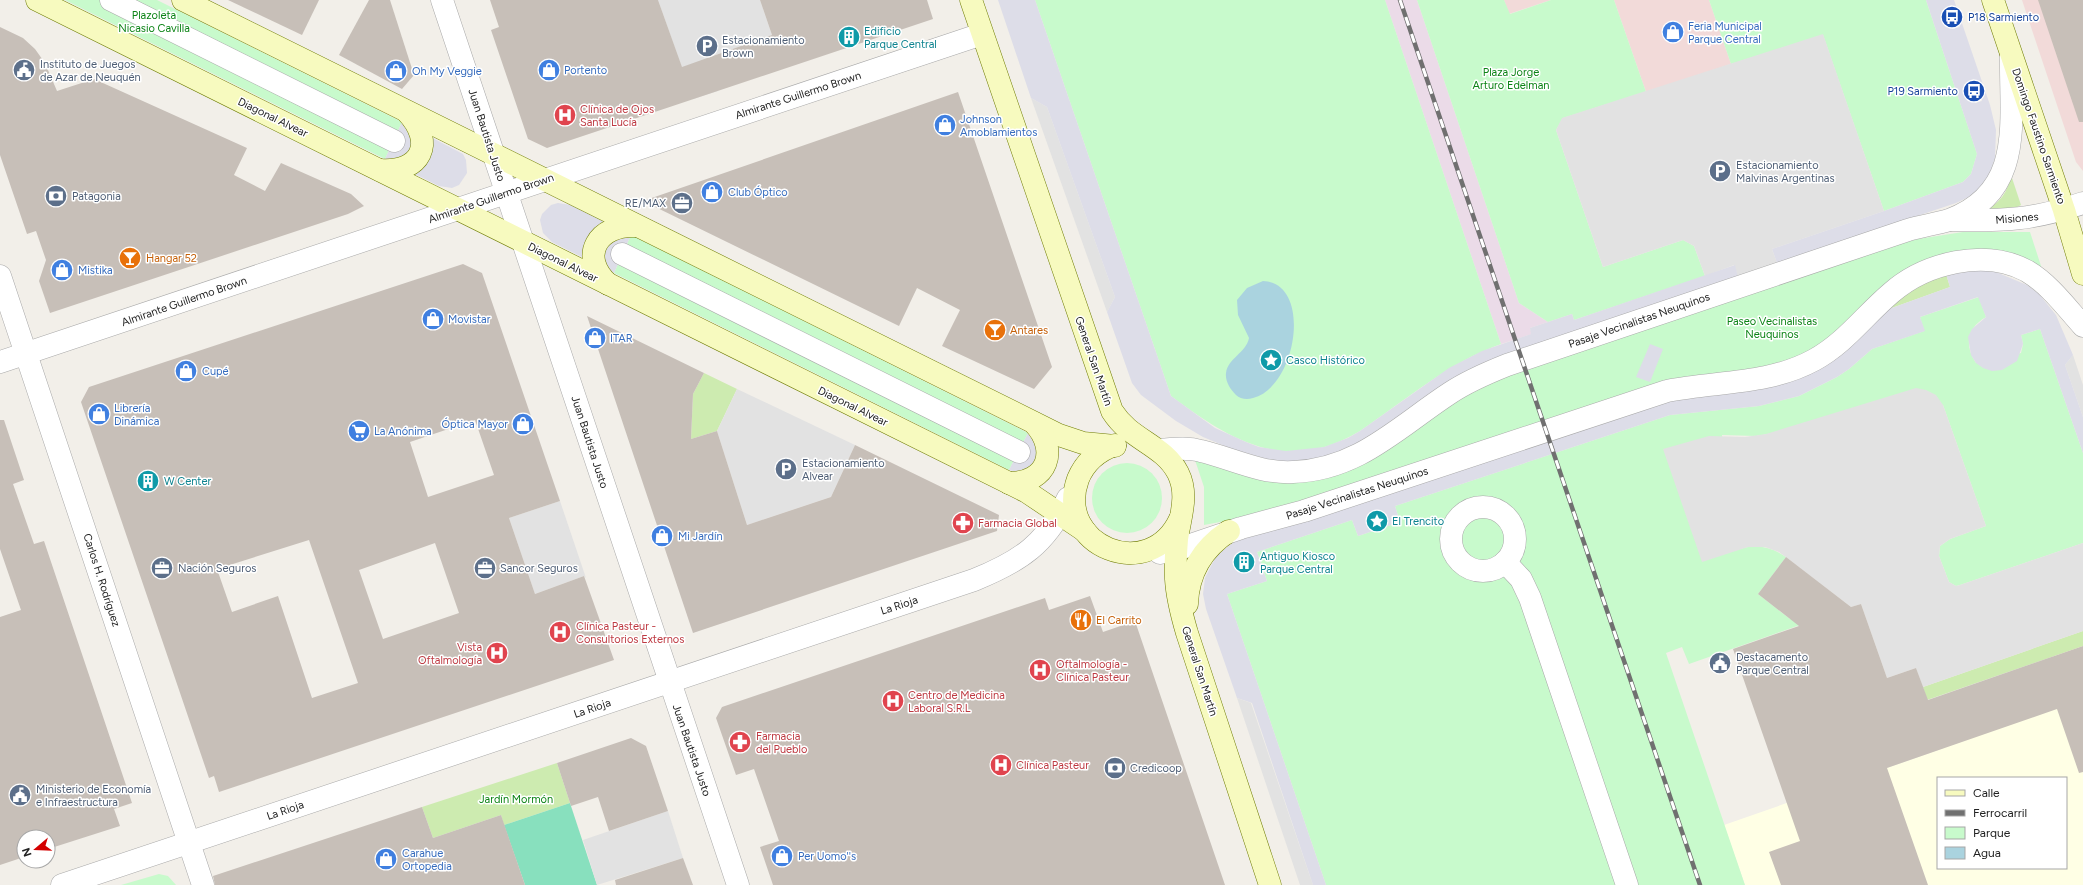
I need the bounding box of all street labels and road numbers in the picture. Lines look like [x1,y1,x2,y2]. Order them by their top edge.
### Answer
street label: Domingo Faustino Sarmiento [2009,66,2068,206]
street label: Almirante Guillermo Brown [734,69,863,122]
street label: Juan Bautista Justo [465,87,508,183]
street label: Diagonal Alvear [236,95,310,140]
street label: Almirante Guillermo Brown [427,171,555,226]
street label: Misiones [1995,210,2039,227]
street label: Diagonal Alvear [526,240,600,285]
street label: Almirante Guillermo Brown [120,274,248,329]
street label: Pasaje Vecinalistas Neuquinos [1567,290,1712,351]
street label: General San Martín [1072,315,1115,408]
street label: Diagonal Alvear [816,384,890,429]
street label: Juan Bautista Justo [568,394,611,490]
street label: Pasaje Vecinalistas Neuquinos [1284,464,1430,523]
street label: Carlos H. Rodríguez [80,532,123,628]
street label: La Rioja [879,593,919,618]
street label: General San Martín [1179,625,1220,718]
street label: La Rioja [572,696,612,721]
street label: Juan Bautista Justo [670,702,713,798]
street label: La Rioja [265,798,305,823]

